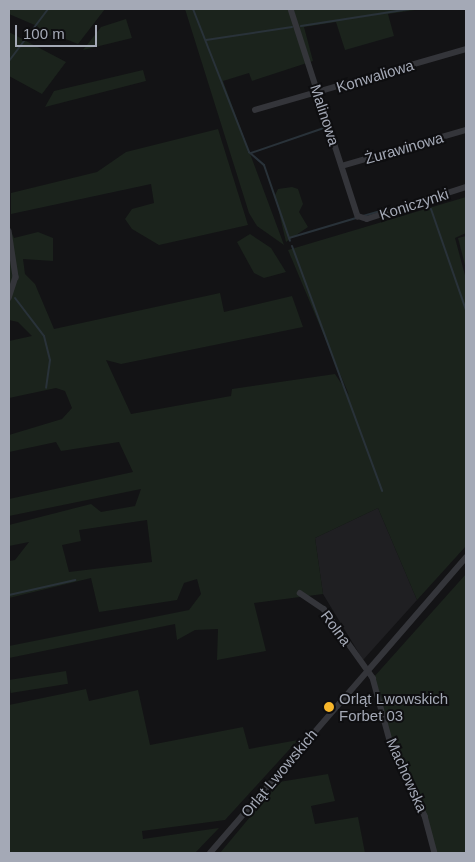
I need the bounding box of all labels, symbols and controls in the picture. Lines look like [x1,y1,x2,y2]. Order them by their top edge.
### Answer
scale bar [18,15,100,47]
text: 100 m [23,25,65,42]
street label: Konwaliowa [334,56,416,96]
street label: Malinowa [307,82,343,148]
street label: Żurawinowa [363,128,445,168]
street label: Koniczynki [377,184,451,224]
street label: Rolna [317,607,355,649]
place label: Orląt Lwowskich Forbet 03 [339,689,448,724]
marker: Orląt Lwowskich Forbet 03 [323,701,335,713]
street label: Orląt Lwowskich [237,725,321,821]
street label: Machowska [383,735,431,815]

